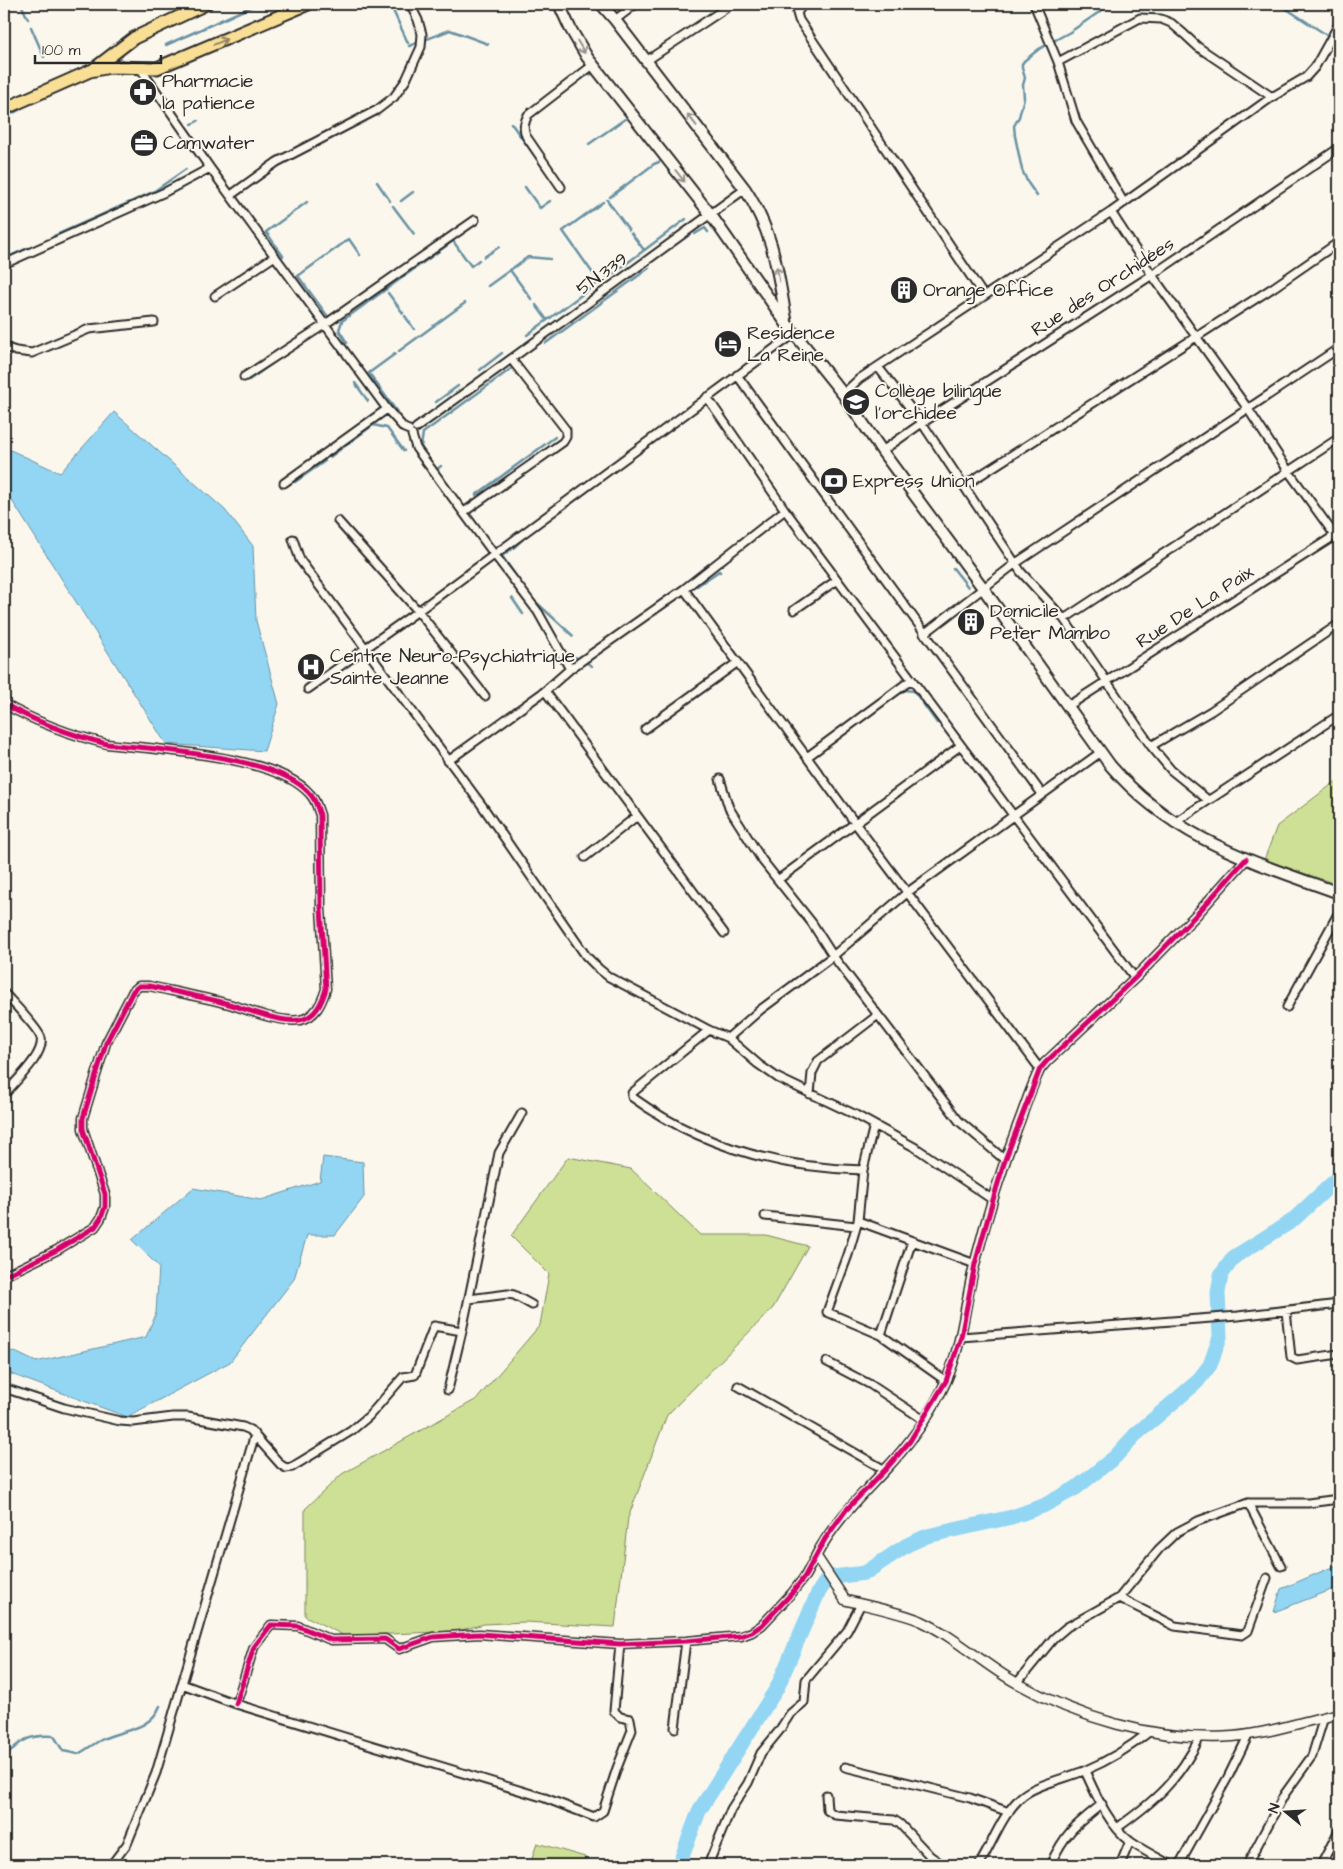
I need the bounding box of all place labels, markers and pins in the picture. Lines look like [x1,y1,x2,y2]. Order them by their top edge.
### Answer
place label: Pharmacie la patience [162,68,255,117]
pharmacy icon: Pharmacie la patience [128,77,158,107]
office icon: Camwater [129,128,159,158]
place label: Camwater [163,130,255,157]
building icon: Orange Office [889,275,919,305]
place label: Orange Office [923,277,1054,305]
place label: Residence La Reine [747,320,835,369]
hotel icon: Residence La Reine [713,329,743,359]
place label: Collège bilingue l'orchidee [875,378,1002,427]
school or university icon: Collège bilingue l'orchidee [841,387,871,417]
bank icon: Express Union [819,466,849,496]
place label: Express Union [853,468,974,495]
place label: Domicile Peter Mambo [990,598,1110,647]
building icon: Domicile Peter Mambo [956,607,986,637]
place label: Centre Neuro-Psychiatrique Sainte Jeanne [330,643,575,692]
hospital icon: Centre Neuro-Psychiatrique Sainte Jeanne [296,652,326,682]

